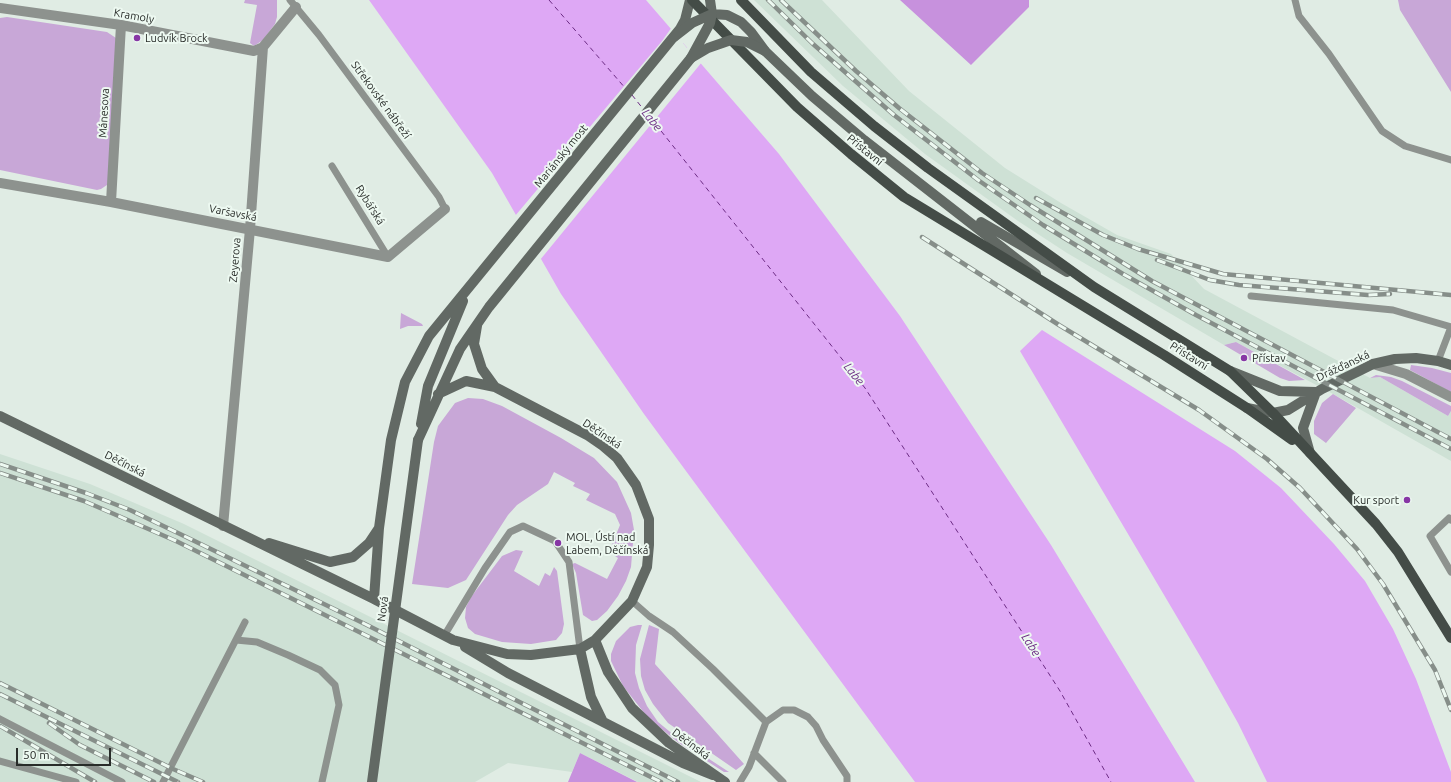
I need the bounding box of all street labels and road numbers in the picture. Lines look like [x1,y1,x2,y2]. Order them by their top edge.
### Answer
street label: Kramoly [113,6,155,26]
street label: Střekovské nábřeží [348,59,414,141]
street label: Mánesova [96,88,112,138]
street label: Mariánský most [532,122,590,190]
street label: Přístavní [844,132,886,168]
street label: Rybářská [353,183,387,227]
street label: Varšavská [208,202,258,224]
street label: Zeyerova [226,237,244,283]
street label: Přístavní [1167,339,1211,373]
street label: Drážďanská [1314,348,1372,384]
street label: Děčínská [580,416,624,452]
street label: Děčínská [102,448,148,480]
street label: Nová [375,596,391,622]
street label: Děčínská [670,726,712,762]

